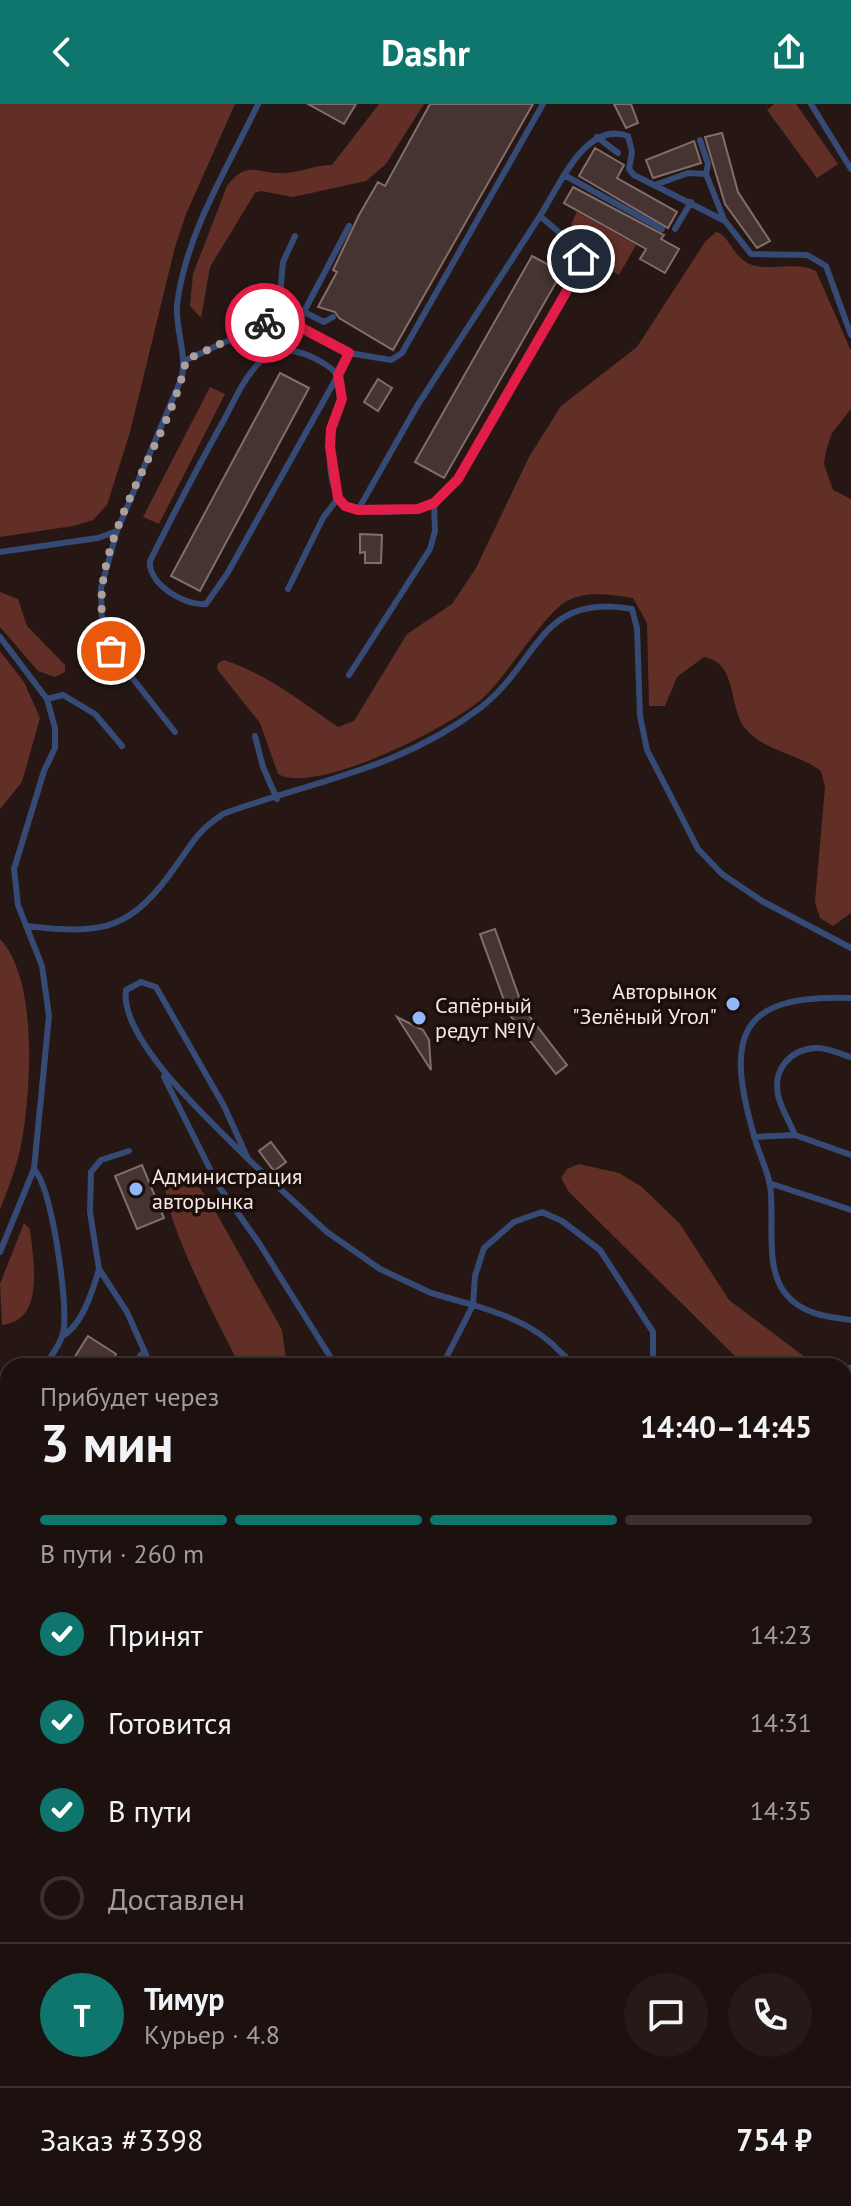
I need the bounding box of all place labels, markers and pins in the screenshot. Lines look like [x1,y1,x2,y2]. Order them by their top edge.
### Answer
pin [547,225,615,293]
pin [77,617,145,685]
place label: Авторынок "Зелёный Угол" [572,977,717,1030]
place label: Сапёрный редут №IV [435,991,536,1044]
marker: Авторынок "Зелёный Угол" [724,995,742,1013]
marker: Сапёрный редут №IV [410,1009,428,1027]
place label: Администрация авторынка [152,1162,302,1215]
marker: Администрация авторынка [127,1180,145,1198]

